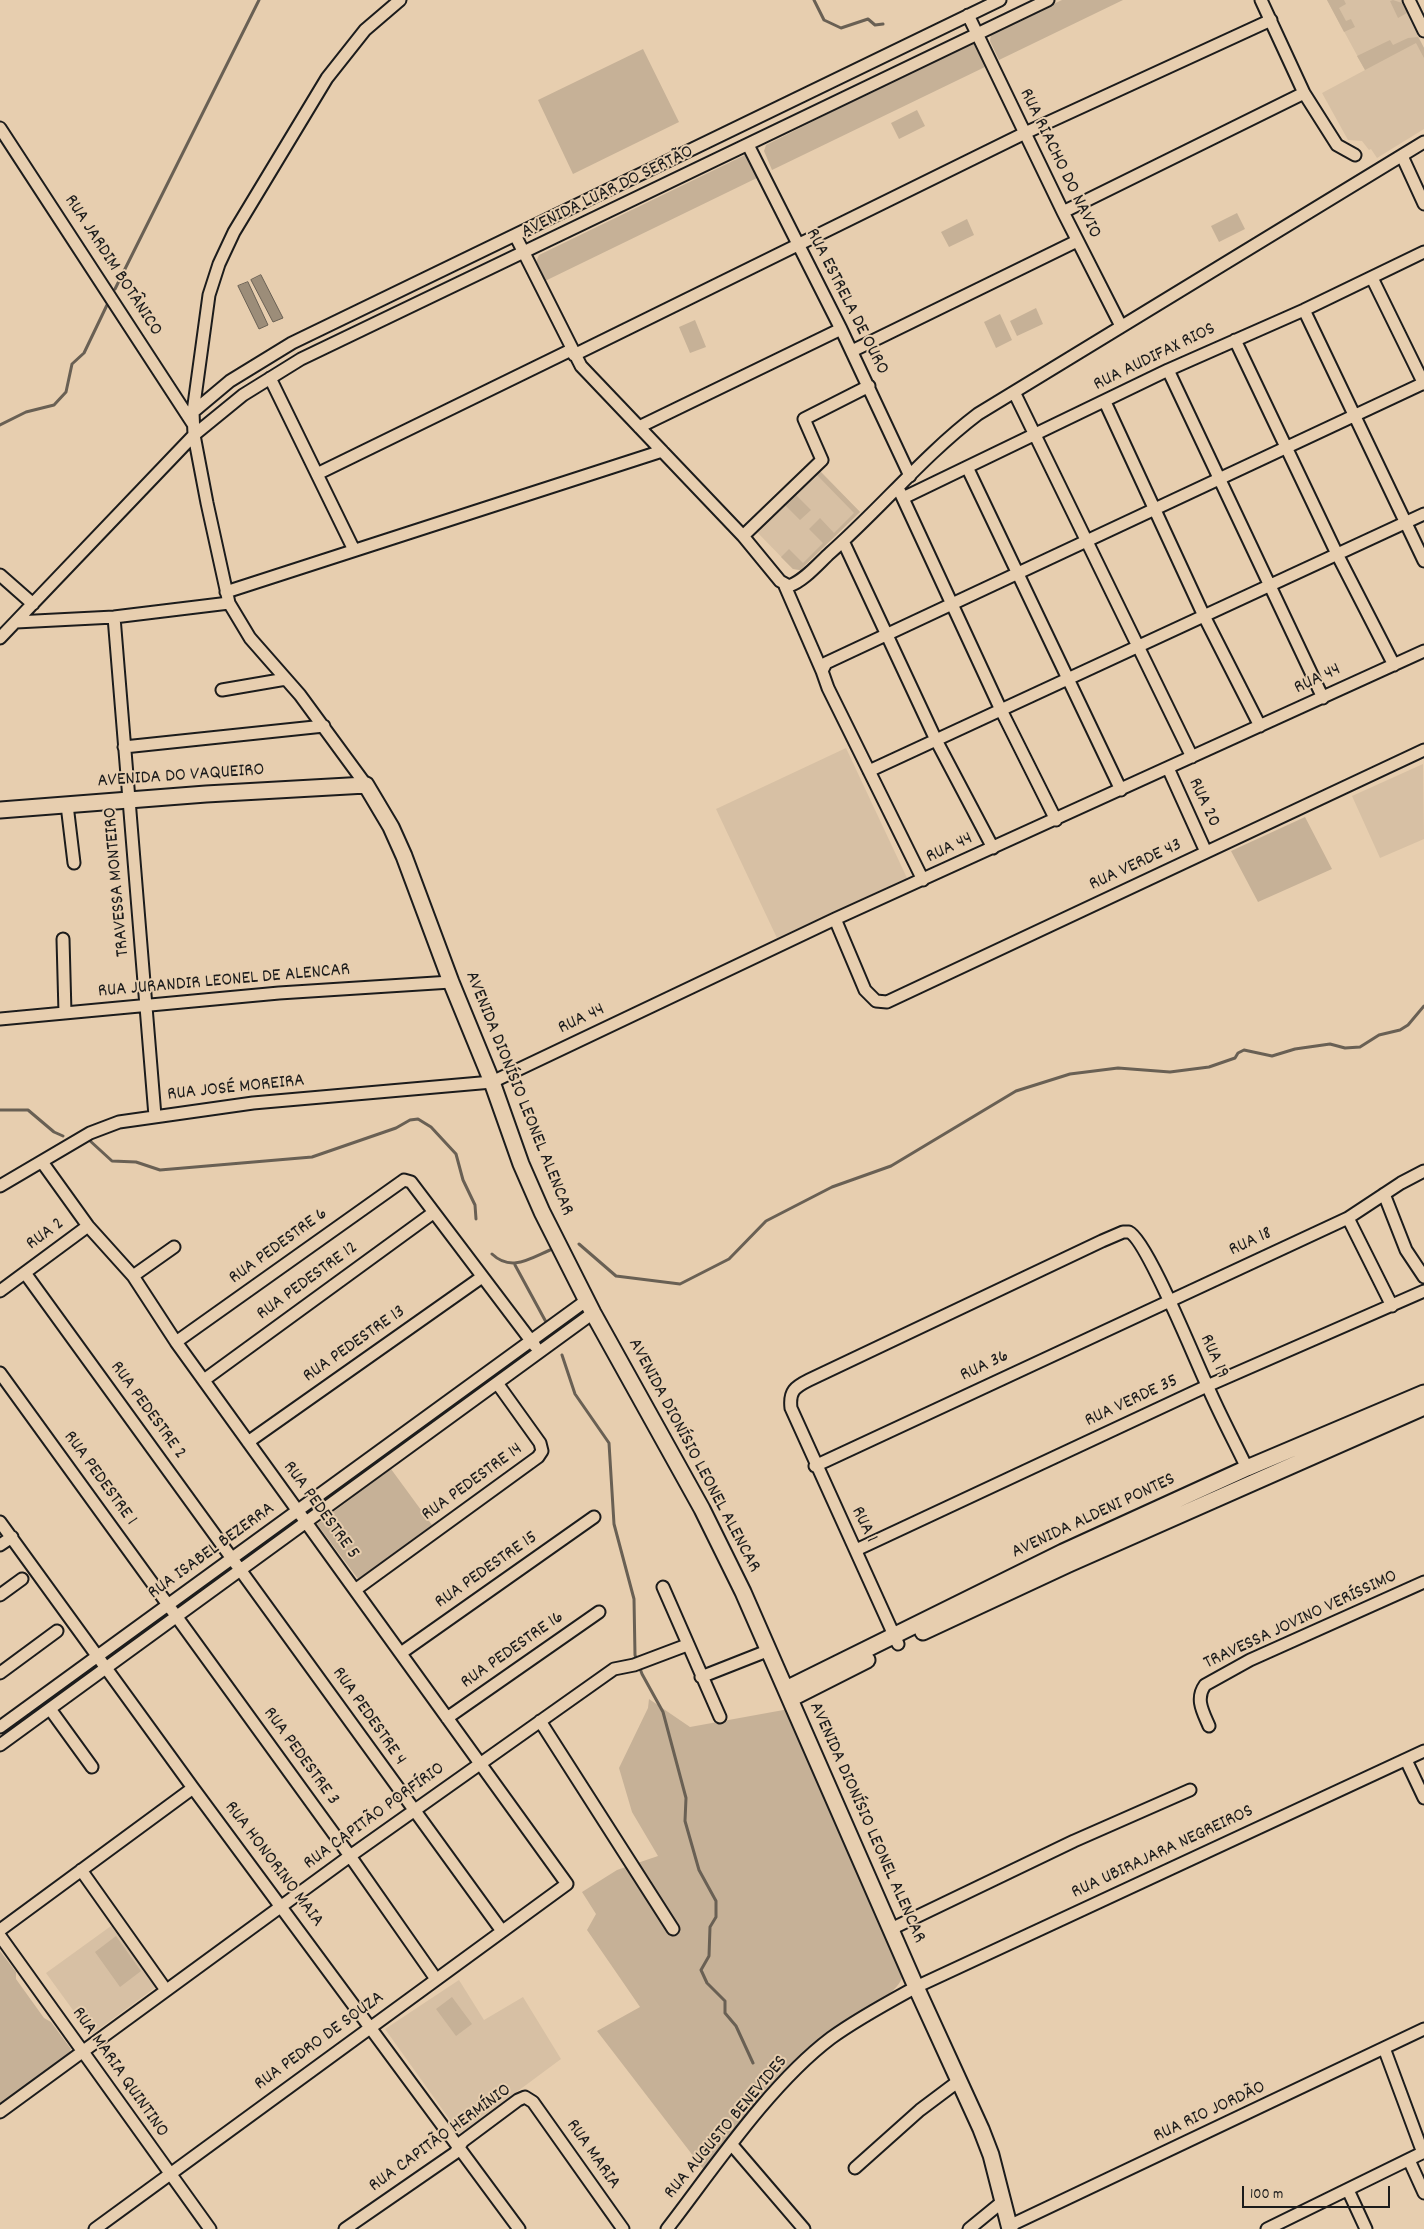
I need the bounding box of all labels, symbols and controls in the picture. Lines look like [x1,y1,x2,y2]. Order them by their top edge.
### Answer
street label: RUA RIACHO DO NAVIO [1013,85,1105,243]
street label: AVENIDA LUAR DO SERTÃO [518,141,698,245]
street label: RUA JARDIM BOTÂNICO [58,191,166,341]
street label: RUA ESTRELA DE OURO [799,225,893,379]
street label: RUA AUDIFAX RIOS [1090,319,1220,397]
street label: RUA 44 [1291,659,1345,701]
street label: AVENIDA DO VAQUEIRO [97,760,265,794]
street label: RUA 20 [1182,775,1224,831]
street label: TRAVESSA MONTEIRO [100,806,136,958]
street label: RUA 44 [923,828,977,870]
street label: RUA VERDE 43 [1086,835,1186,897]
street label: RUA JURANDIR LEONEL DE ALENCAR [97,960,351,1004]
street label: AVENIDA DIONÍSIO LEONEL ALENCAR [458,969,578,1219]
street label: RUA 44 [555,999,609,1041]
street label: RUA JOSÉ MOREIRA [166,1070,306,1108]
street label: RUA PEDESTRE 6 [225,1204,333,1290]
street label: RUA 2 [23,1214,69,1256]
street label: RUA 18 [1226,1223,1276,1263]
street label: RUA PEDESTRE 12 [253,1238,363,1326]
street label: RUA PEDESTRE 13 [299,1301,411,1389]
street label: RUA 19 [1193,1331,1233,1383]
street label: AVENIDA DIONÍSIO LEONEL ALENCAR [622,1335,764,1577]
street label: RUA 36 [957,1346,1013,1388]
street label: RUA PEDESTRE 2 [104,1358,190,1464]
street label: RUA VERDE 35 [1082,1371,1182,1433]
street label: RUA PEDESTRE 1 [57,1427,141,1531]
street label: RUA PEDESTRE 14 [418,1439,528,1527]
street label: RUA PEDESTRE 5 [277,1457,363,1565]
street label: AVENIDA ALDENI PONTES [1009,1469,1179,1565]
street label: RUA ISABEL BEZERRA [144,1498,280,1606]
street label: RUA 1 [845,1503,881,1547]
street label: RUA PEDESTRE 15 [431,1527,543,1615]
street label: TRAVESSA JOVINO VERÍSSIMO [1201,1566,1401,1676]
street label: RUA PEDESTRE 16 [457,1607,569,1695]
street label: RUA PEDESTRE 4 [326,1663,410,1771]
street label: AVENIDA DIONÍSIO LEONEL ALENCAR [802,1699,930,1947]
street label: RUA PEDESTRE 3 [257,1704,343,1810]
street label: RUA CAPITÃO PORFÍRIO [300,1758,450,1876]
street label: RUA HONORINO MAIA [218,1798,328,1932]
street label: RUA UBIRAJARA NEGREIROS [1068,1801,1258,1905]
street label: RUA PEDRO DE SOUZA [251,1987,389,2097]
street label: RUA MARIA QUINTINO [66,2003,172,2143]
street label: RUA AUGUSTO BENEVIDES [660,2052,794,2204]
street label: RUA RIO JORDÃO [1150,2077,1270,2149]
street label: RUA CAPITÃO HERMÍNIO [365,2080,517,2198]
street label: RUA MARIA [560,2116,624,2194]
scale bar [1244,2176,1392,2208]
text: 100 m [1250,2184,1283,2206]

